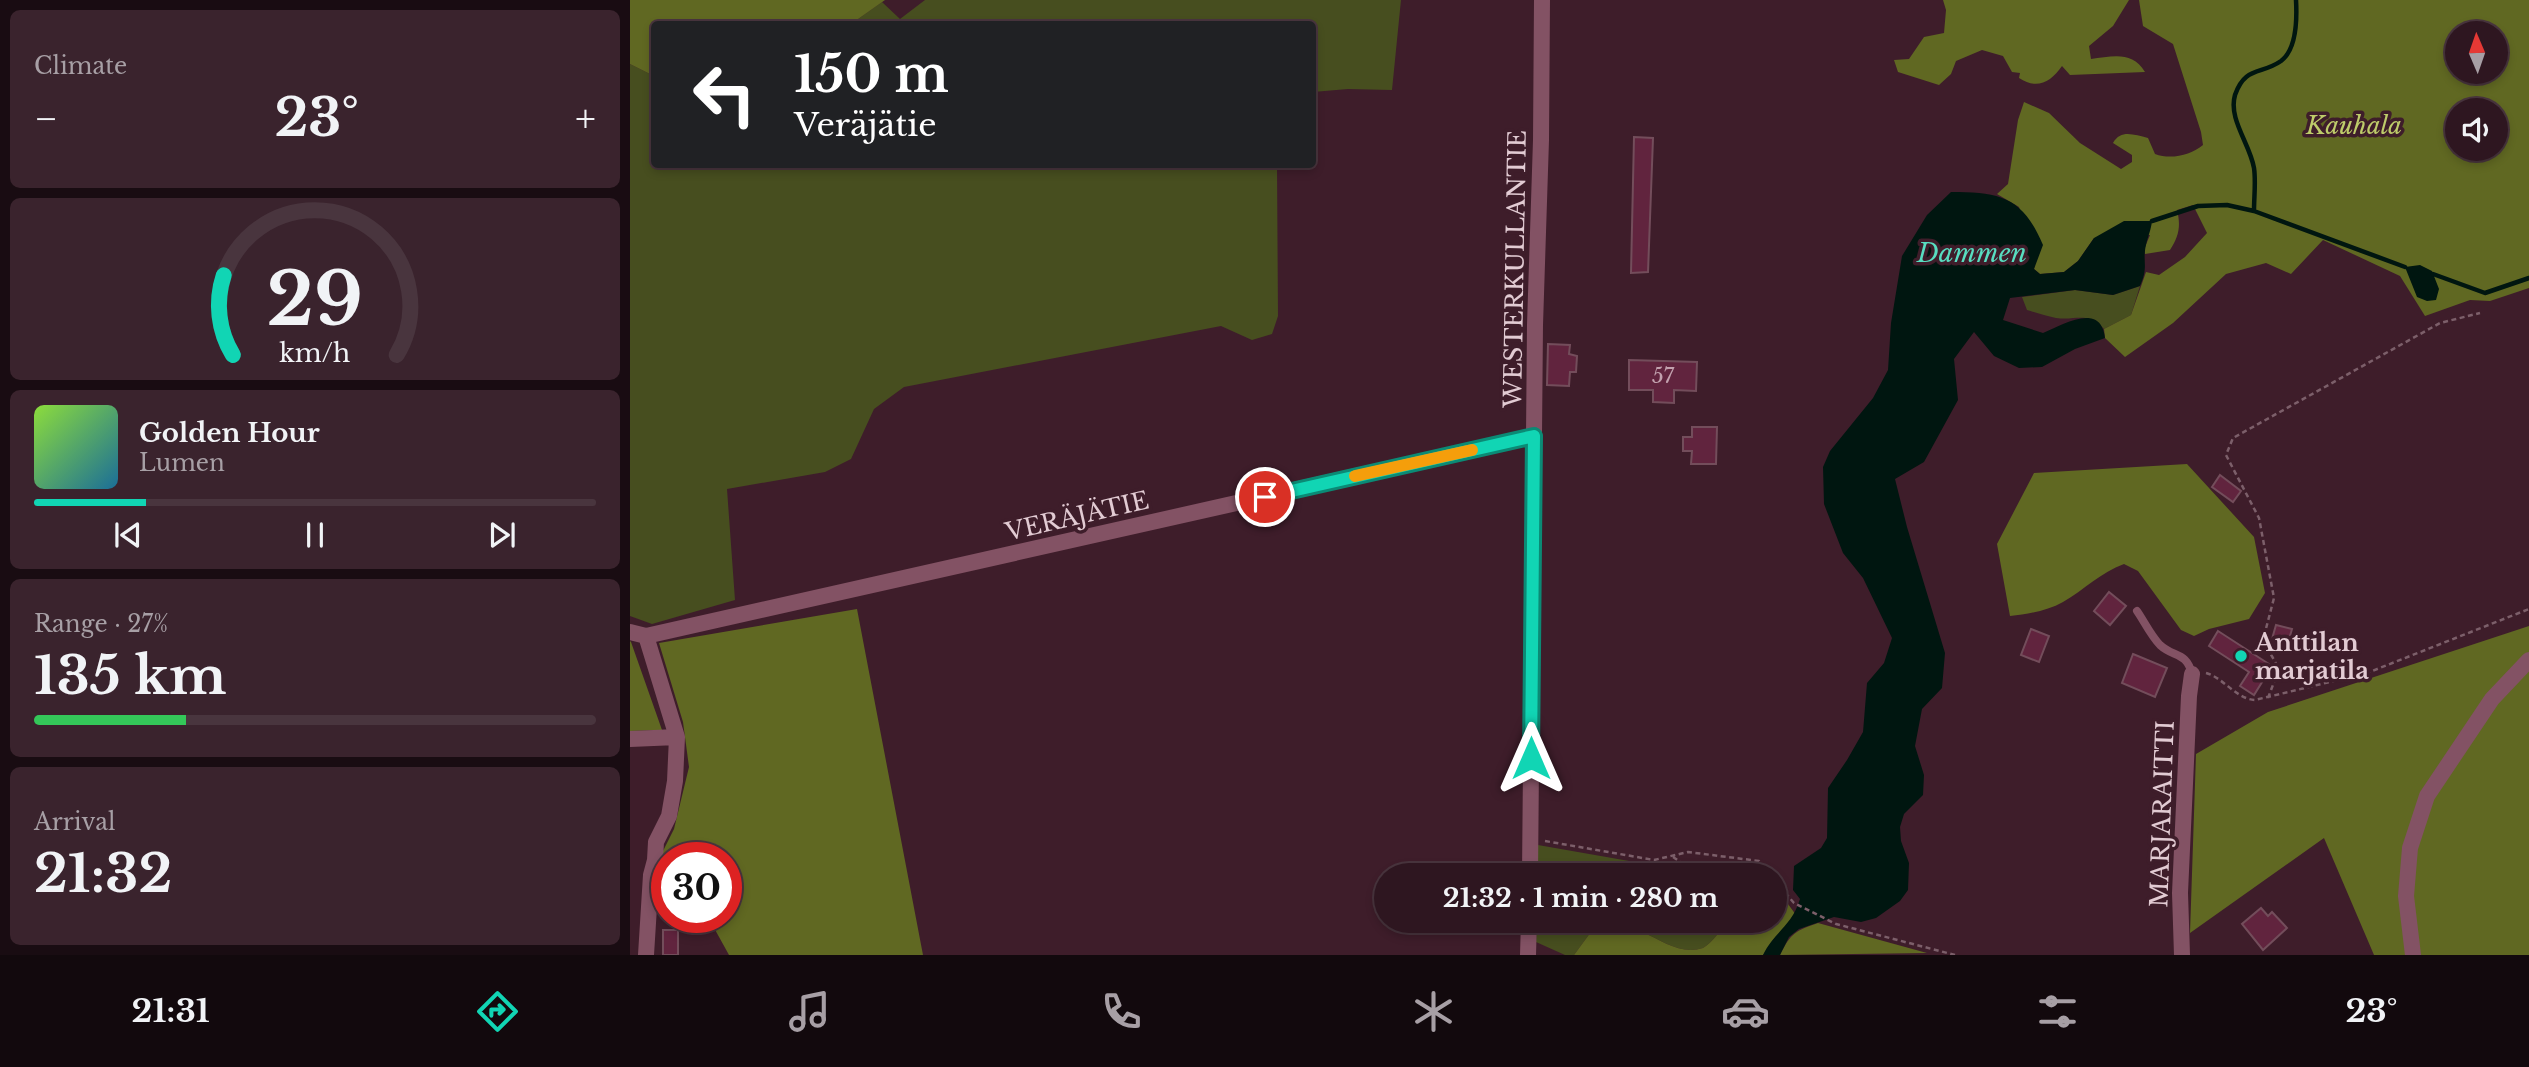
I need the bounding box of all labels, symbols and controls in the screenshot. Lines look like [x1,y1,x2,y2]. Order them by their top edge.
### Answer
north arrow [2445,21,2508,84]
map controls [2445,21,2508,161]
text: 150 m [794,44,949,105]
icon: left [679,49,770,140]
text: Climate [34,52,127,80]
text: 23° [274,86,359,150]
text: − [34,95,58,142]
text: + [575,95,596,142]
button: sound [2445,98,2508,161]
text: Veräjätie [794,105,937,145]
park label: Kauhala [2305,111,2402,140]
street label: WESTERKULLANTIE [1498,130,1532,409]
water label: Dammen [1916,237,2027,269]
text: 29 [267,255,363,346]
text: km/h [280,338,350,369]
house number: 57 [1652,363,1675,389]
text: Golden Hour [139,417,320,449]
text: Lumen [139,449,225,477]
pin [1235,467,1295,527]
icon: arrive [1246,478,1284,516]
street label: VERÄJÄTIE [1002,485,1151,547]
icon: previous [109,516,147,554]
icon: pause [296,516,334,554]
icon: next [483,516,521,554]
text: Range · 27% [34,610,168,638]
place label: Anttilan marjatila [2254,628,2369,685]
text: 135 km [34,644,227,708]
marker: Anttilan marjatila [2233,648,2249,664]
street label: MARJARAITTI [2144,720,2180,908]
position arrow [1494,721,1568,795]
text: Arrival [34,808,115,836]
text: 21:32 [34,842,172,906]
speed limit sign: 30 [651,842,742,933]
text: 21:32 · 1 min · 280 m [1443,882,1718,914]
icon: directions [473,987,522,1036]
icon: music [785,987,834,1036]
icon: phone [1097,987,1146,1036]
icon: climate [1409,987,1458,1036]
icon: car [1721,987,1770,1036]
icon: filters [2033,987,2082,1036]
text: 21:31 [132,991,210,1031]
text: 23° [2346,991,2397,1031]

